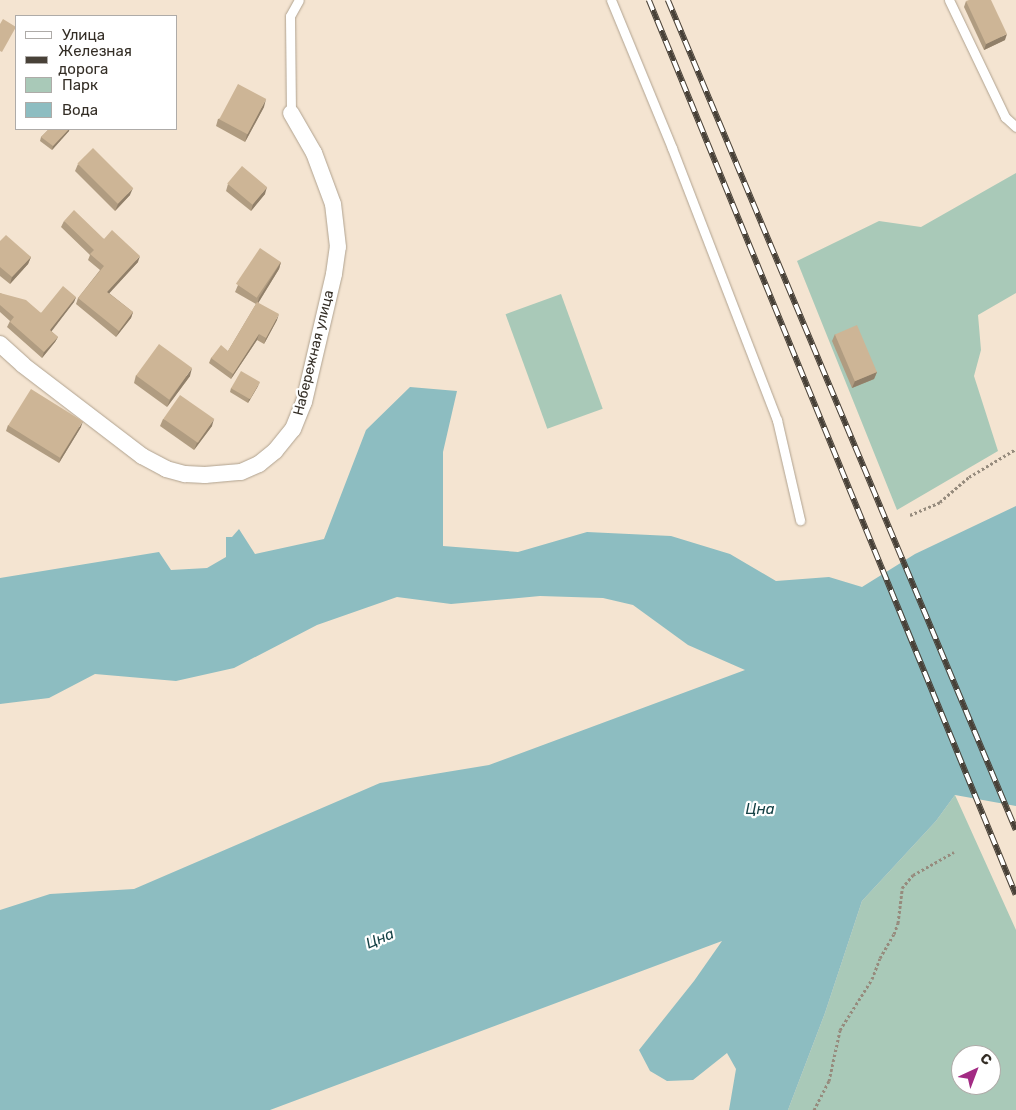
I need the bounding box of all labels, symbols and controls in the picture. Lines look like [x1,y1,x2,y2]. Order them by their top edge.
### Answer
legend [15,15,178,130]
text: Улица [62,26,105,44]
text: Железная дорога [58,42,132,78]
text: Парк [62,76,98,94]
text: Вода [62,101,98,119]
street label: Набережная улица [290,289,338,417]
water label: Цна [746,801,774,819]
water label: Цна [363,925,397,953]
north arrow [951,1045,1001,1095]
text: С [976,1050,995,1069]

